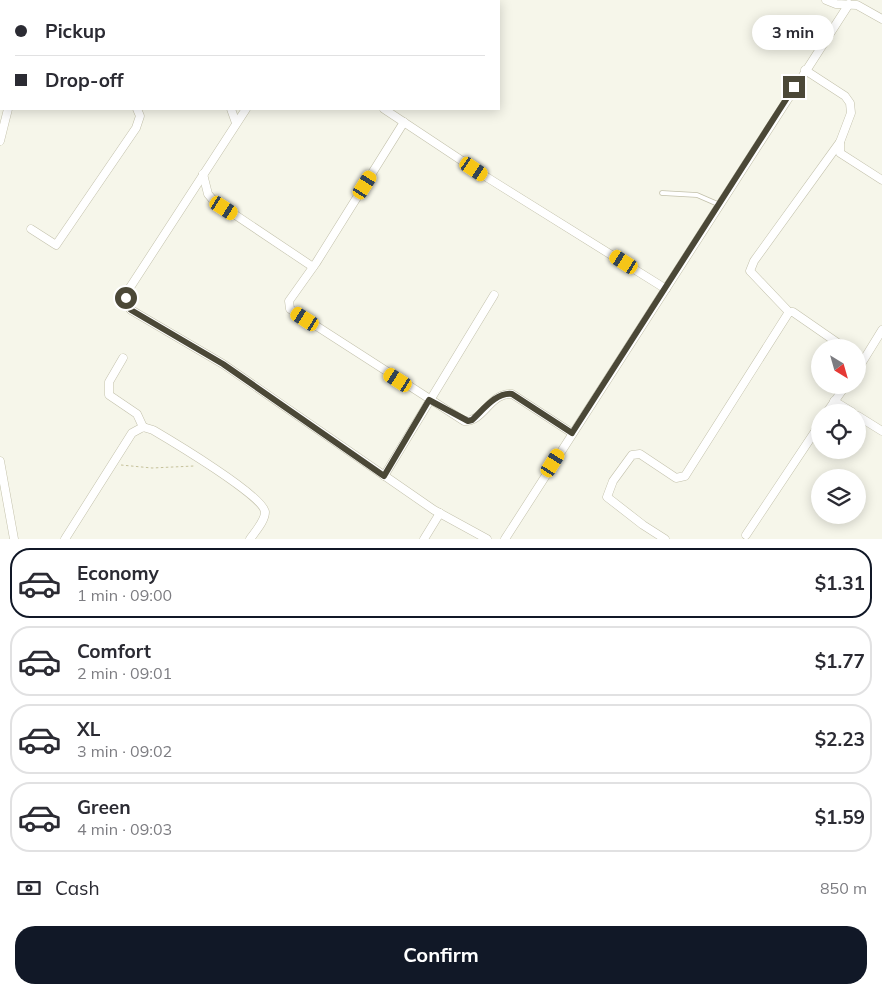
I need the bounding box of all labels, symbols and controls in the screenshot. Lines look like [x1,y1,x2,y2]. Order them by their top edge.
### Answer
callout: 3 min [753,14,835,49]
text: Pickup [45,19,106,43]
text: 3 min [772,22,814,42]
text: Drop-off [45,68,123,92]
route end [783,76,805,98]
car [457,154,490,184]
car [350,168,379,202]
car [207,194,240,222]
car [607,248,640,276]
route start [115,287,137,309]
car [288,305,321,333]
north arrow [811,339,866,394]
map controls [811,339,866,524]
car [381,366,414,394]
button: locate [811,404,866,459]
car [538,446,567,480]
button: layers [811,469,866,524]
icon: car [17,561,62,606]
text: Economy [77,561,159,585]
text: $1.31 [815,571,865,595]
text: 1 min · 09:00 [77,585,172,605]
icon: car [17,639,62,684]
text: Comfort [77,639,151,663]
text: $1.77 [815,649,865,673]
text: 2 min · 09:01 [77,663,172,683]
icon: car [17,717,62,762]
text: XL [77,717,100,741]
text: $2.23 [815,727,865,751]
text: 3 min · 09:02 [77,741,172,761]
icon: car [17,795,62,840]
text: Green [77,795,131,819]
text: $1.59 [815,805,865,829]
text: 4 min · 09:03 [77,819,172,839]
icon: cash [15,874,43,902]
text: Cash [55,876,100,900]
text: 850 m [820,878,867,898]
button: Confirm [15,926,867,984]

